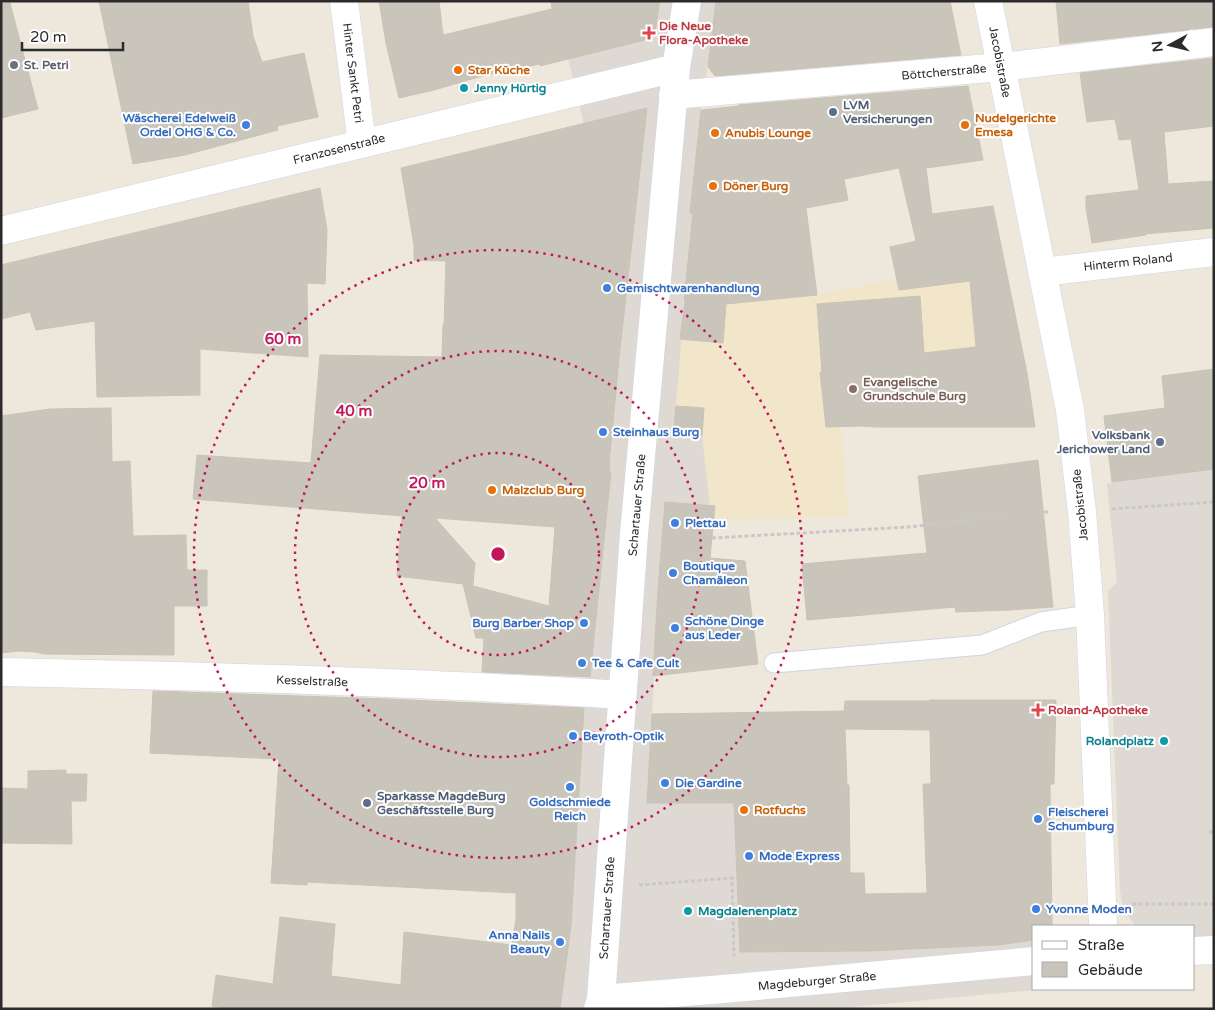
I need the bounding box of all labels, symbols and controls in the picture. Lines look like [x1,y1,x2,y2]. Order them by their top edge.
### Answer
place label: Die Neue Flora-Apotheke [659,19,748,48]
scale bar [22,20,124,52]
north arrow [1145,20,1195,70]
street label: Hinter Sankt Petri [340,22,366,124]
street label: Jacobistraße [986,25,1014,99]
marker: Die Neue Flora-Apotheke [643,27,655,39]
text: 20 m [30,28,67,46]
text: N [1148,40,1167,53]
place label: St. Petri [24,58,69,72]
marker: St. Petri [8,59,20,71]
street label: Böttcherstraße [901,61,987,83]
place label: Star Küche [468,63,530,77]
marker: Star Küche [452,64,464,76]
place label: Jenny Hürtig [473,81,546,96]
marker: Jenny Hürtig [458,82,470,94]
place label: LVM Versicherungen [843,98,932,127]
marker: LVM Versicherungen [827,106,839,118]
place label: Wäscherei Edelweiß Ordel OHG & Co. [123,111,236,139]
place label: Nudelgerichte Emesa [975,111,1056,139]
marker: Wäscherei Edelweiß Ordel OHG & Co. [240,119,252,131]
marker: Nudelgerichte Emesa [959,119,971,131]
place label: Anubis Lounge [725,126,811,141]
marker: Anubis Lounge [709,127,721,139]
street label: Franzosenstraße [291,131,387,167]
place label: Döner Burg [723,179,788,194]
marker: Döner Burg [707,180,719,192]
street label: Hinterm Roland [1083,250,1173,274]
place label: Gemischtwarenhandlung [617,281,760,296]
marker: Gemischtwarenhandlung [601,282,613,294]
text: 60 m [265,330,301,348]
place label: Evangelische Grundschule Burg [863,375,966,404]
marker: Evangelische Grundschule Burg [847,383,859,395]
text: 40 m [336,402,372,420]
place label: Steinhaus Burg [613,425,699,440]
marker: Steinhaus Burg [597,426,609,438]
place label: Volksbank Jerichower Land [1056,428,1150,456]
marker: Volksbank Jerichower Land [1154,436,1166,448]
street label: Schartauer Straße [626,453,648,557]
street label: Jacobistraße [1069,468,1091,542]
text: 20 m [409,474,445,492]
place label: Malzclub Burg [502,483,584,498]
marker: Malzclub Burg [486,484,498,496]
place label: Plettau [685,516,726,530]
marker: Plettau [669,517,681,529]
centre of rings [489,545,507,563]
place label: Boutique Chamäleon [683,559,748,587]
marker: Boutique Chamäleon [667,567,679,579]
place label: Schöne Dinge aus Leder [685,614,764,642]
place label: Burg Barber Shop [472,616,574,631]
marker: Burg Barber Shop [578,617,590,629]
marker: Schöne Dinge aus Leder [669,622,681,634]
place label: Tee & Cafe Cult [591,656,680,670]
marker: Tee & Cafe Cult [576,657,588,669]
street label: Kesselstraße [276,673,348,689]
place label: Roland-Apotheke [1048,703,1148,718]
marker: Roland-Apotheke [1032,704,1044,716]
place label: Beyroth-Optik [583,729,665,744]
marker: Beyroth-Optik [567,730,579,742]
place label: Rolandplatz [1086,734,1154,749]
marker: Rolandplatz [1158,735,1170,747]
place label: Die Gardine [675,776,742,790]
marker: Die Gardine [659,777,671,789]
marker: Goldschmiede Reich [564,781,576,793]
place label: Sparkasse MagdeBurg Geschäftsstelle Burg [377,789,505,818]
place label: Goldschmiede Reich [529,795,611,823]
marker: Sparkasse MagdeBurg Geschäftsstelle Burg [361,797,373,809]
place label: Rotfuchs [754,803,806,817]
marker: Rotfuchs [738,804,750,816]
place label: Fleischerei Schumburg [1048,805,1114,834]
marker: Fleischerei Schumburg [1032,813,1044,825]
place label: Mode Express [759,849,840,864]
marker: Mode Express [743,850,755,862]
street label: Schartauer Straße [596,856,618,960]
place label: Yvonne Moden [1046,902,1132,916]
marker: Yvonne Moden [1030,903,1042,915]
place label: Magdalenenplatz [698,904,797,919]
marker: Magdalenenplatz [682,905,694,917]
legend [1032,925,1195,990]
place label: Anna Nails Beauty [489,928,551,957]
marker: Anna Nails Beauty [554,936,566,948]
text: Straße [1078,936,1124,954]
text: Gebäude [1078,961,1143,979]
street label: Magdeburger Straße [757,969,877,993]

